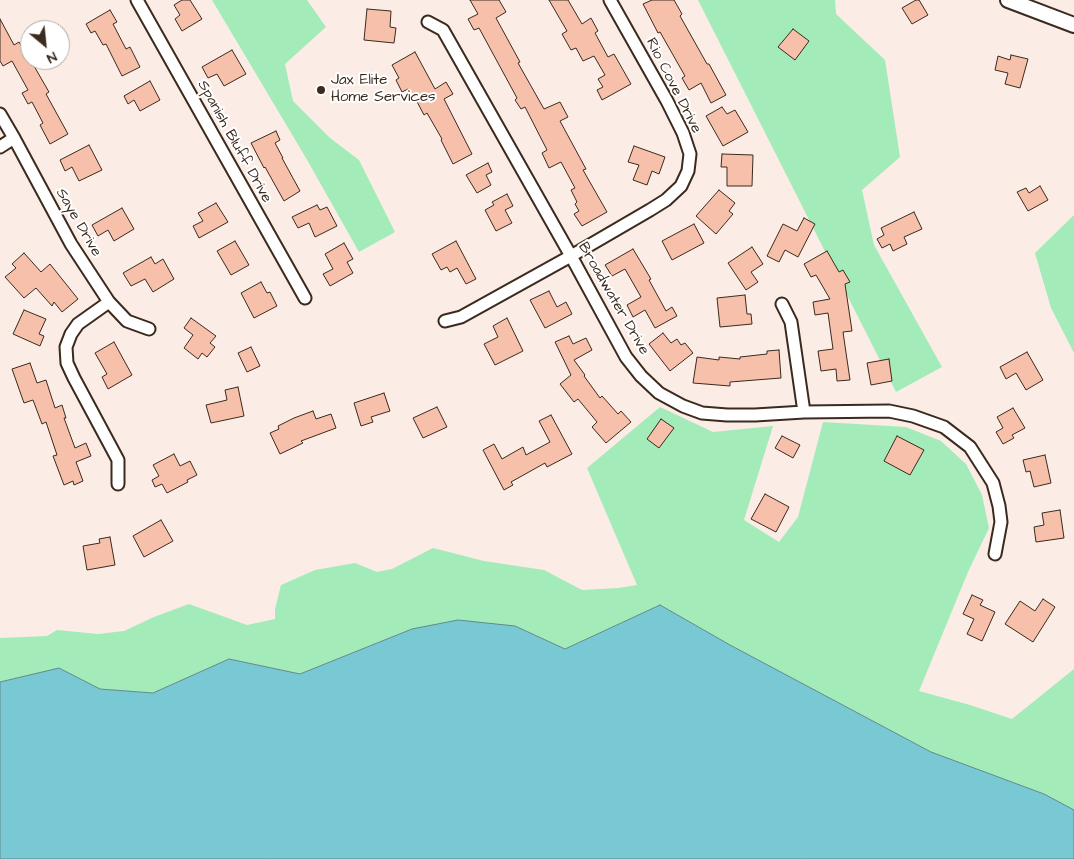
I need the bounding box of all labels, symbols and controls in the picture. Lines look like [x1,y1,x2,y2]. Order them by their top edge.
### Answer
north arrow [20,20,70,70]
street label: Rio Cove Drive [641,35,705,137]
text: N [43,46,60,68]
place label: Jax Elite Home Services [331,72,436,107]
street label: Spanish Bluff Drive [193,78,275,206]
marker: Jax Elite Home Services [315,84,327,96]
street label: Saye Drive [51,186,105,260]
street label: Broadwater Drive [573,239,653,359]

